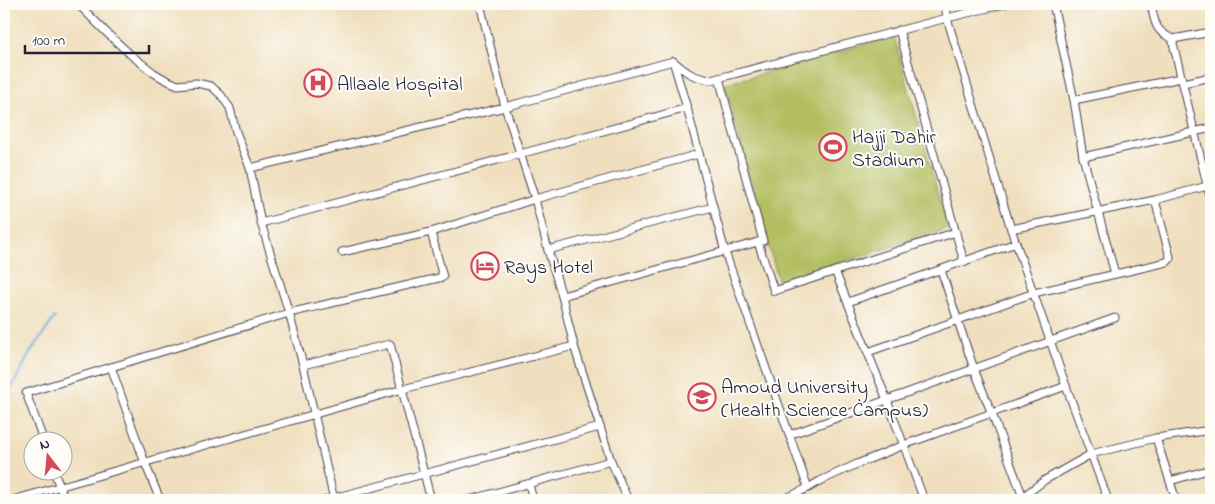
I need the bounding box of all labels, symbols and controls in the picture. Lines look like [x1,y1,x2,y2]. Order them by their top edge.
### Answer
scale bar [25,22,149,54]
text: 100 m [32,30,65,52]
hospital icon: Allaale Hospital [303,68,333,98]
place label: Allaale Hospital [337,71,463,100]
place label: Hajji Dahir Stadium [852,124,937,176]
sports icon: Hajji Dahir Stadium [818,132,848,162]
hotel icon: Rays Hotel [470,251,500,281]
place label: Rays Hotel [504,254,593,283]
place label: Amoud University (Health Science Campus) [721,374,928,426]
school or university icon: Amoud University (Health Science Campus) [687,382,717,412]
north arrow [22,432,72,482]
text: N [37,434,52,456]

